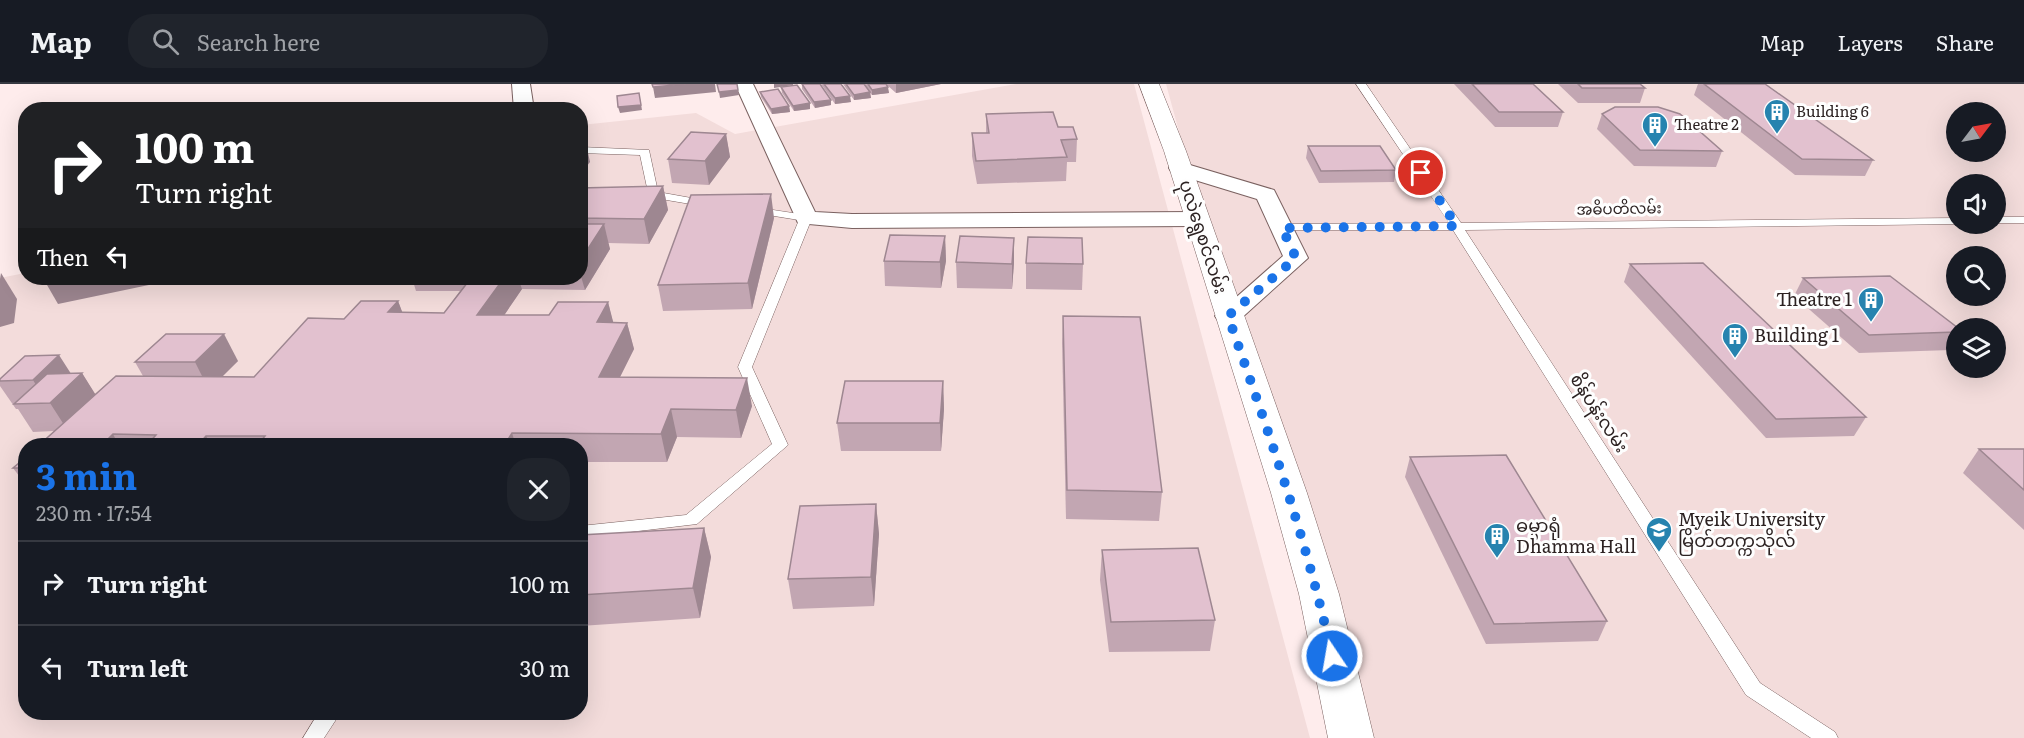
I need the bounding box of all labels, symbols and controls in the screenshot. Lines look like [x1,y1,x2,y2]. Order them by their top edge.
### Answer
search box [128,14,548,68]
text: Map [30,20,92,62]
icon: search [149,25,182,58]
text: Search here [197,25,320,58]
text: Map [1760,26,1805,57]
text: Layers [1838,26,1903,57]
text: Share [1936,26,1994,57]
building icon: Building 6 [1762,97,1792,135]
place label: Building 6 [1796,99,1869,122]
north arrow [1946,102,2006,162]
map controls [1946,102,2006,378]
building icon: Theatre 2 [1640,110,1670,148]
place label: Theatre 2 [1674,112,1739,135]
text: 100 m [135,114,254,176]
icon: right [36,126,114,204]
pin [1395,147,1446,198]
icon: arrive [1404,156,1437,189]
text: Turn right [135,171,272,211]
button: sound [1946,174,2006,234]
street label: ပုလဲရွေစင်လမ်း [1170,176,1236,298]
street label: အဓိပတိလမ်း [1576,195,1662,220]
text: Then [36,240,89,273]
icon: left [101,240,134,273]
button: search [1946,246,2006,306]
place label: Theatre 1 [1776,285,1852,312]
building icon: Theatre 1 [1856,285,1886,323]
button: layers [1946,318,2006,378]
building icon: Building 1 [1720,321,1750,359]
place label: Building 1 [1754,321,1839,348]
street label: စိန်ပန်းလမ်း [1562,367,1636,459]
text: 3 min [36,448,137,501]
button: close [507,458,570,521]
text: 230 m · 17:54 [36,497,152,527]
place label: Myeik University မြိတ်တက္ကသိုလ် [1678,505,1826,556]
place label: ဓမ္မာရုံ Dhamma Hall [1516,511,1636,559]
school or university icon: Myeik University မြိတ်တက္ကသိုလ် [1644,515,1674,553]
building icon: ဓမ္မာရုံ Dhamma Hall [1482,521,1512,559]
icon: right [36,567,69,600]
text: Turn right [87,567,207,600]
text: 100 m [510,567,570,600]
position arrow [1300,624,1364,688]
icon: left [36,651,69,684]
text: Turn left [87,651,188,684]
text: 30 m [520,651,570,684]

